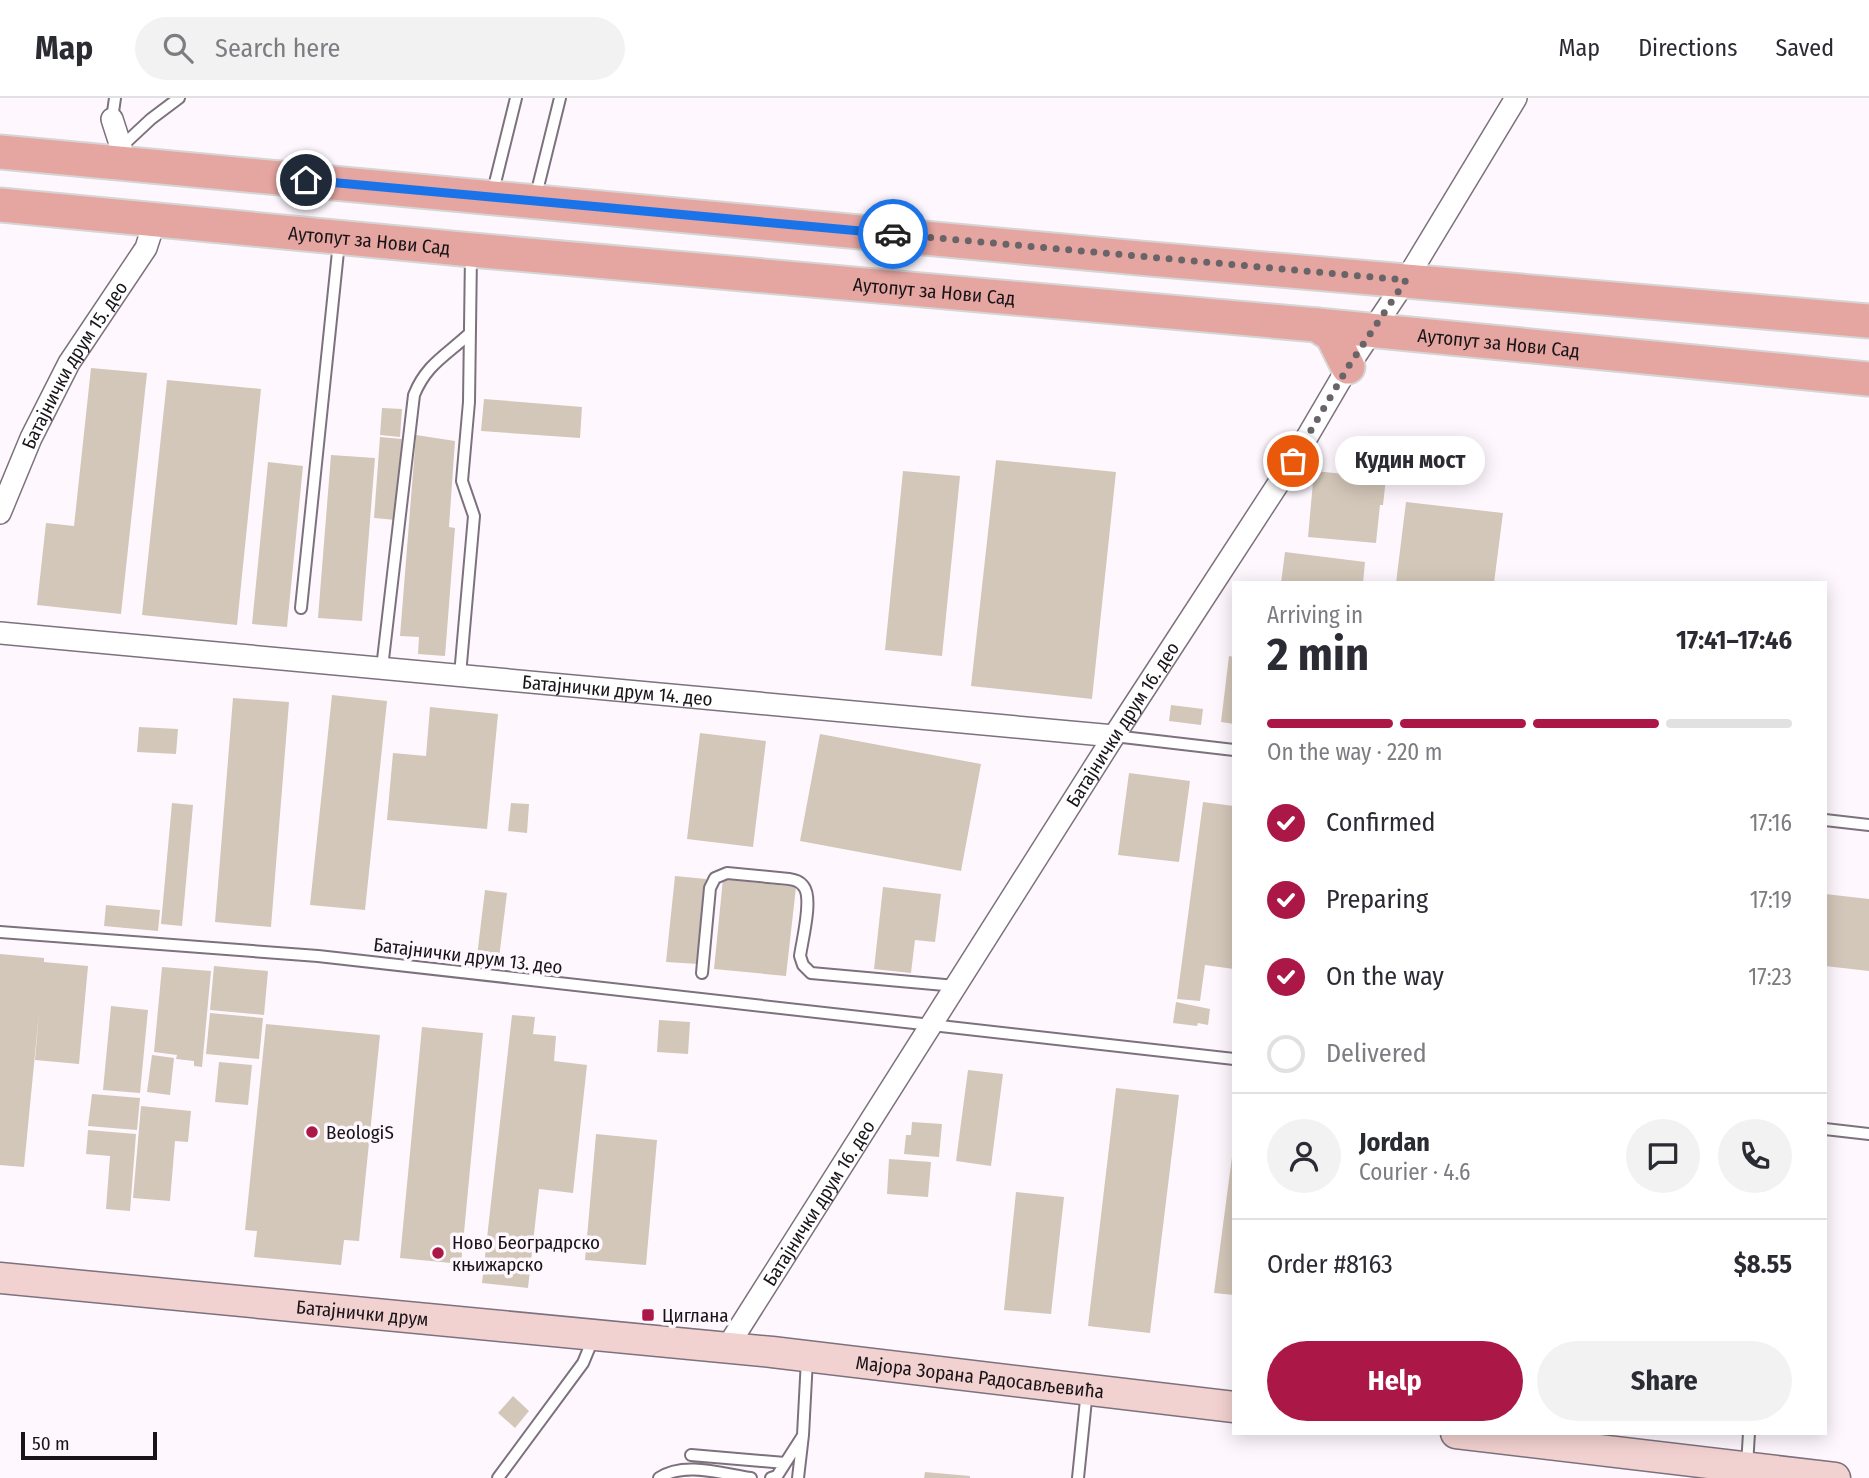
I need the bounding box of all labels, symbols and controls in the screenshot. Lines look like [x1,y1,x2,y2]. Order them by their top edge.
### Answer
search box [135,17,625,80]
text: Map [35,28,93,68]
icon: search [159,29,197,67]
text: Search here [215,33,340,64]
text: Map [1559,34,1600,62]
text: Directions [1638,34,1737,62]
text: Saved [1775,34,1834,62]
pin [276,150,336,210]
icon: home [287,161,325,199]
courier [858,199,928,269]
icon: car [874,215,912,253]
street label: Аутопут за Нови Сад [287,221,451,259]
street label: Аутопут за Нови Сад [852,272,1016,310]
street label: Батајнички друм 15. део [16,277,132,452]
street label: Аутопут за Нови Сад [1417,323,1581,362]
pin [1263,431,1323,491]
callout: Кудин мост [1335,436,1486,486]
icon: bag [1274,442,1312,480]
text: Кудин мост [1355,446,1465,474]
text: Arriving in [1267,601,1363,629]
text: 17:41–17:46 [1676,625,1792,656]
text: 2 min [1267,627,1369,682]
street label: Батајнички друм 16. део [1061,637,1184,811]
street label: Батајнички друм 14. део [521,670,714,710]
text: On the way · 220 m [1267,738,1442,766]
icon: check [1267,804,1305,842]
text: Confirmed [1326,807,1436,838]
text: 17:16 [1749,809,1792,837]
icon: check [1267,881,1305,919]
text: Preparing [1326,884,1428,915]
text: 17:19 [1750,886,1792,914]
street label: Батајнички друм 13. део [372,933,564,979]
icon: check [1267,958,1305,996]
text: On the way [1326,961,1444,992]
text: 17:23 [1748,963,1792,991]
text: Delivered [1326,1038,1427,1069]
street label: Батајнички друм 16. део [758,1116,879,1290]
button: person [1267,1119,1341,1193]
button: chat [1626,1119,1700,1193]
button: phone [1718,1119,1792,1193]
place label: BeologiS [326,1121,394,1144]
marker: BeologiS [304,1124,320,1140]
text: Jordan [1359,1127,1430,1158]
text: Courier · 4.6 [1359,1158,1470,1186]
place label: Ново Београдрско књижарско [452,1231,600,1276]
marker: Ново Београдрско књижарско [430,1245,446,1261]
text: Order #8163 [1267,1249,1393,1280]
text: $8.55 [1734,1249,1792,1280]
street label: Батајнички друм [295,1295,430,1331]
place label: Циглана [662,1304,729,1327]
marker: Циглана [640,1307,656,1323]
button: Help [1267,1341,1523,1421]
button: Share [1537,1341,1792,1421]
street label: Мајора Зорана Радосављевића [855,1351,1105,1403]
scale bar [21,1429,158,1461]
text: 50 m [32,1432,70,1455]

